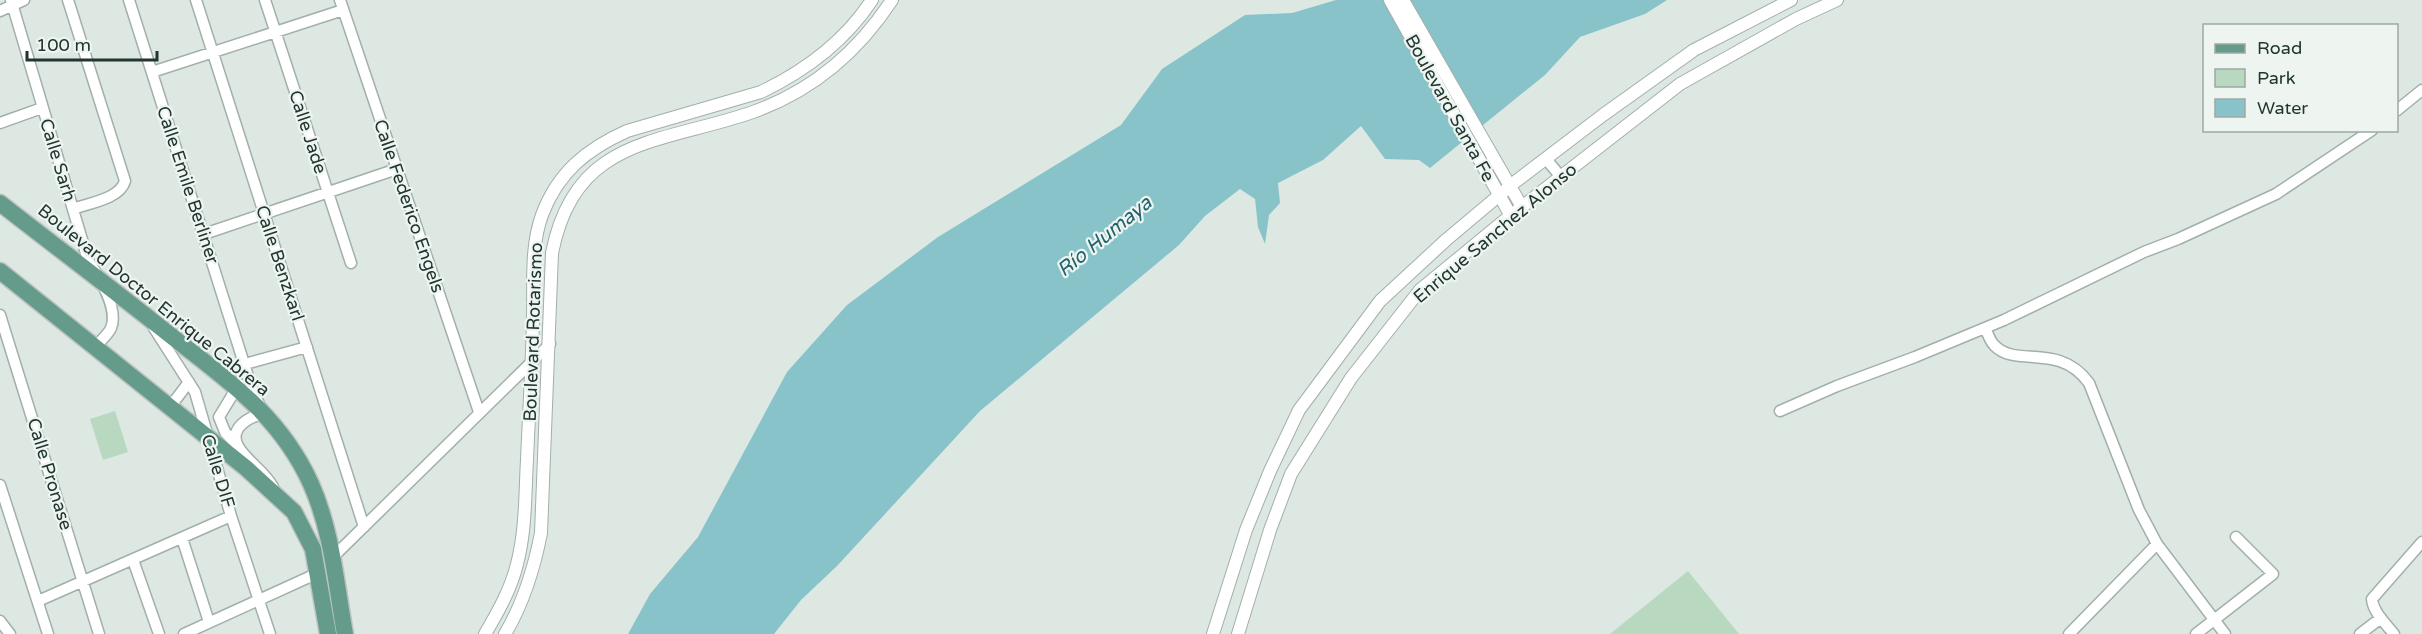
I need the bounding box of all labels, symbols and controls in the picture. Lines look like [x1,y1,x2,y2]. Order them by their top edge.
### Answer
scale bar [27,24,158,62]
legend [2203,24,2398,132]
street label: Boulevard Santa Fe [1400,30,1500,186]
text: 100 m [36,34,91,56]
text: Road [2257,37,2302,59]
text: Park [2257,67,2296,89]
street label: Calle Jade [284,87,332,177]
text: Water [2257,97,2308,119]
street label: Calle Emile Berliner [152,103,224,267]
street label: Calle Sarh [35,116,81,204]
street label: Calle Federico Engels [369,116,449,296]
street label: Enrique Sanchez Alonso [1409,158,1581,308]
water label: Río Humaya [1052,191,1157,282]
street label: Boulevard Doctor Enrique Cabrera [33,199,275,401]
street label: Calle Benzkarl [251,203,309,323]
street label: Boulevard Rotarismo [519,242,547,422]
street label: Calle Pronase [23,415,77,533]
street label: Calle DIF [196,431,240,511]

